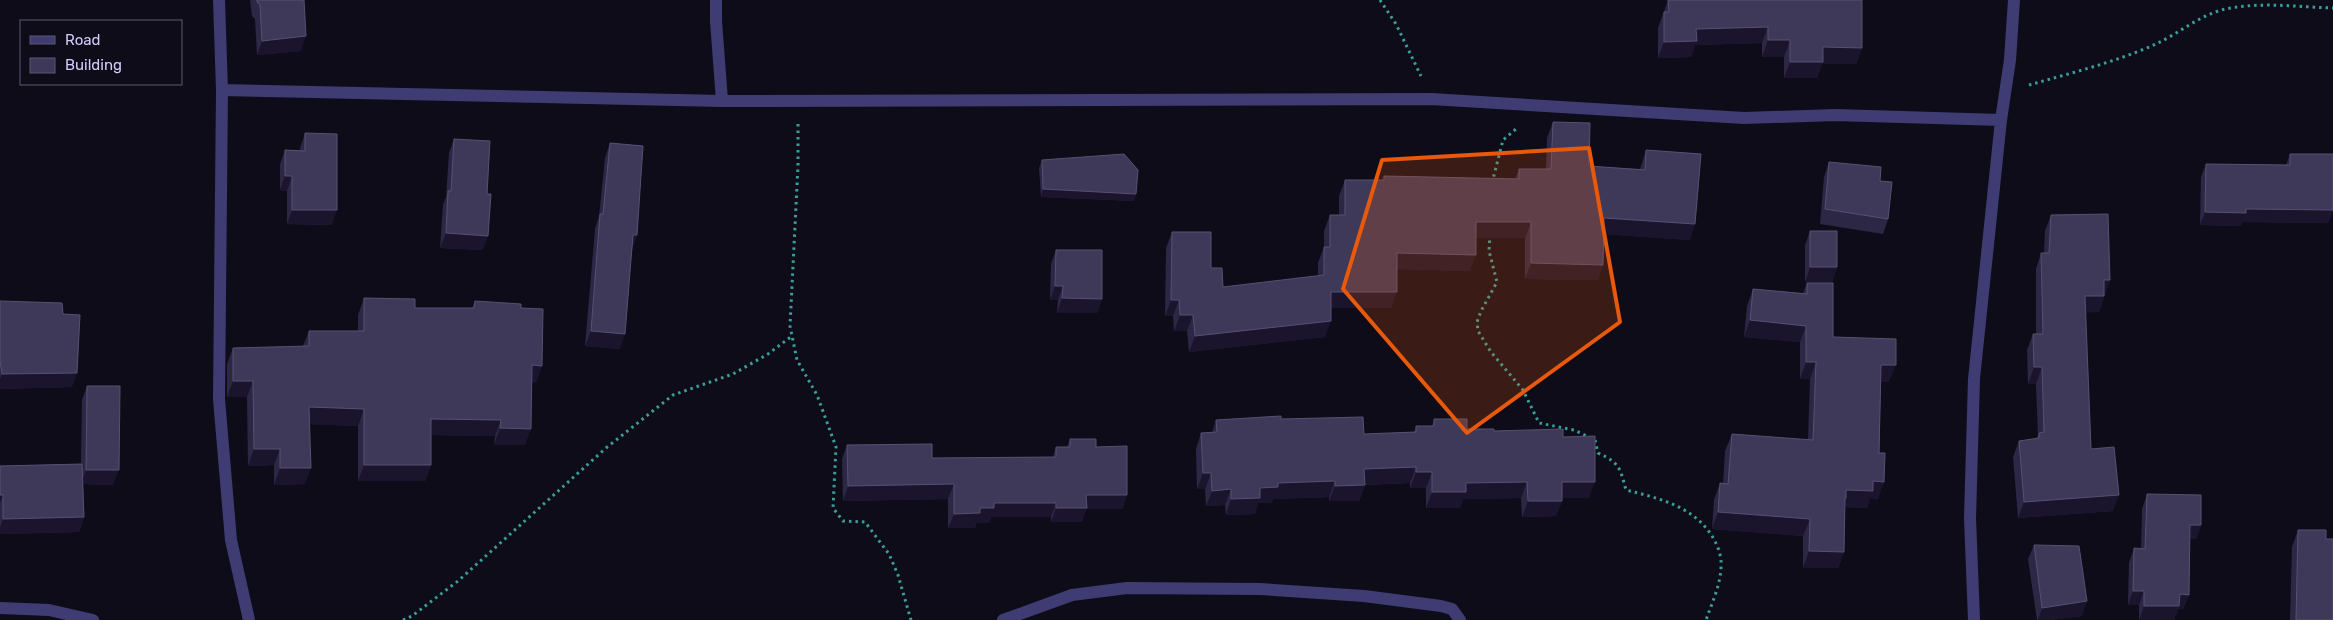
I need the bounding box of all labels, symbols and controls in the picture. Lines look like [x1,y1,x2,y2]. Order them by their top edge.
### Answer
legend [20,20,182,85]
text: Road [65,31,101,49]
text: Building [65,56,122,74]

